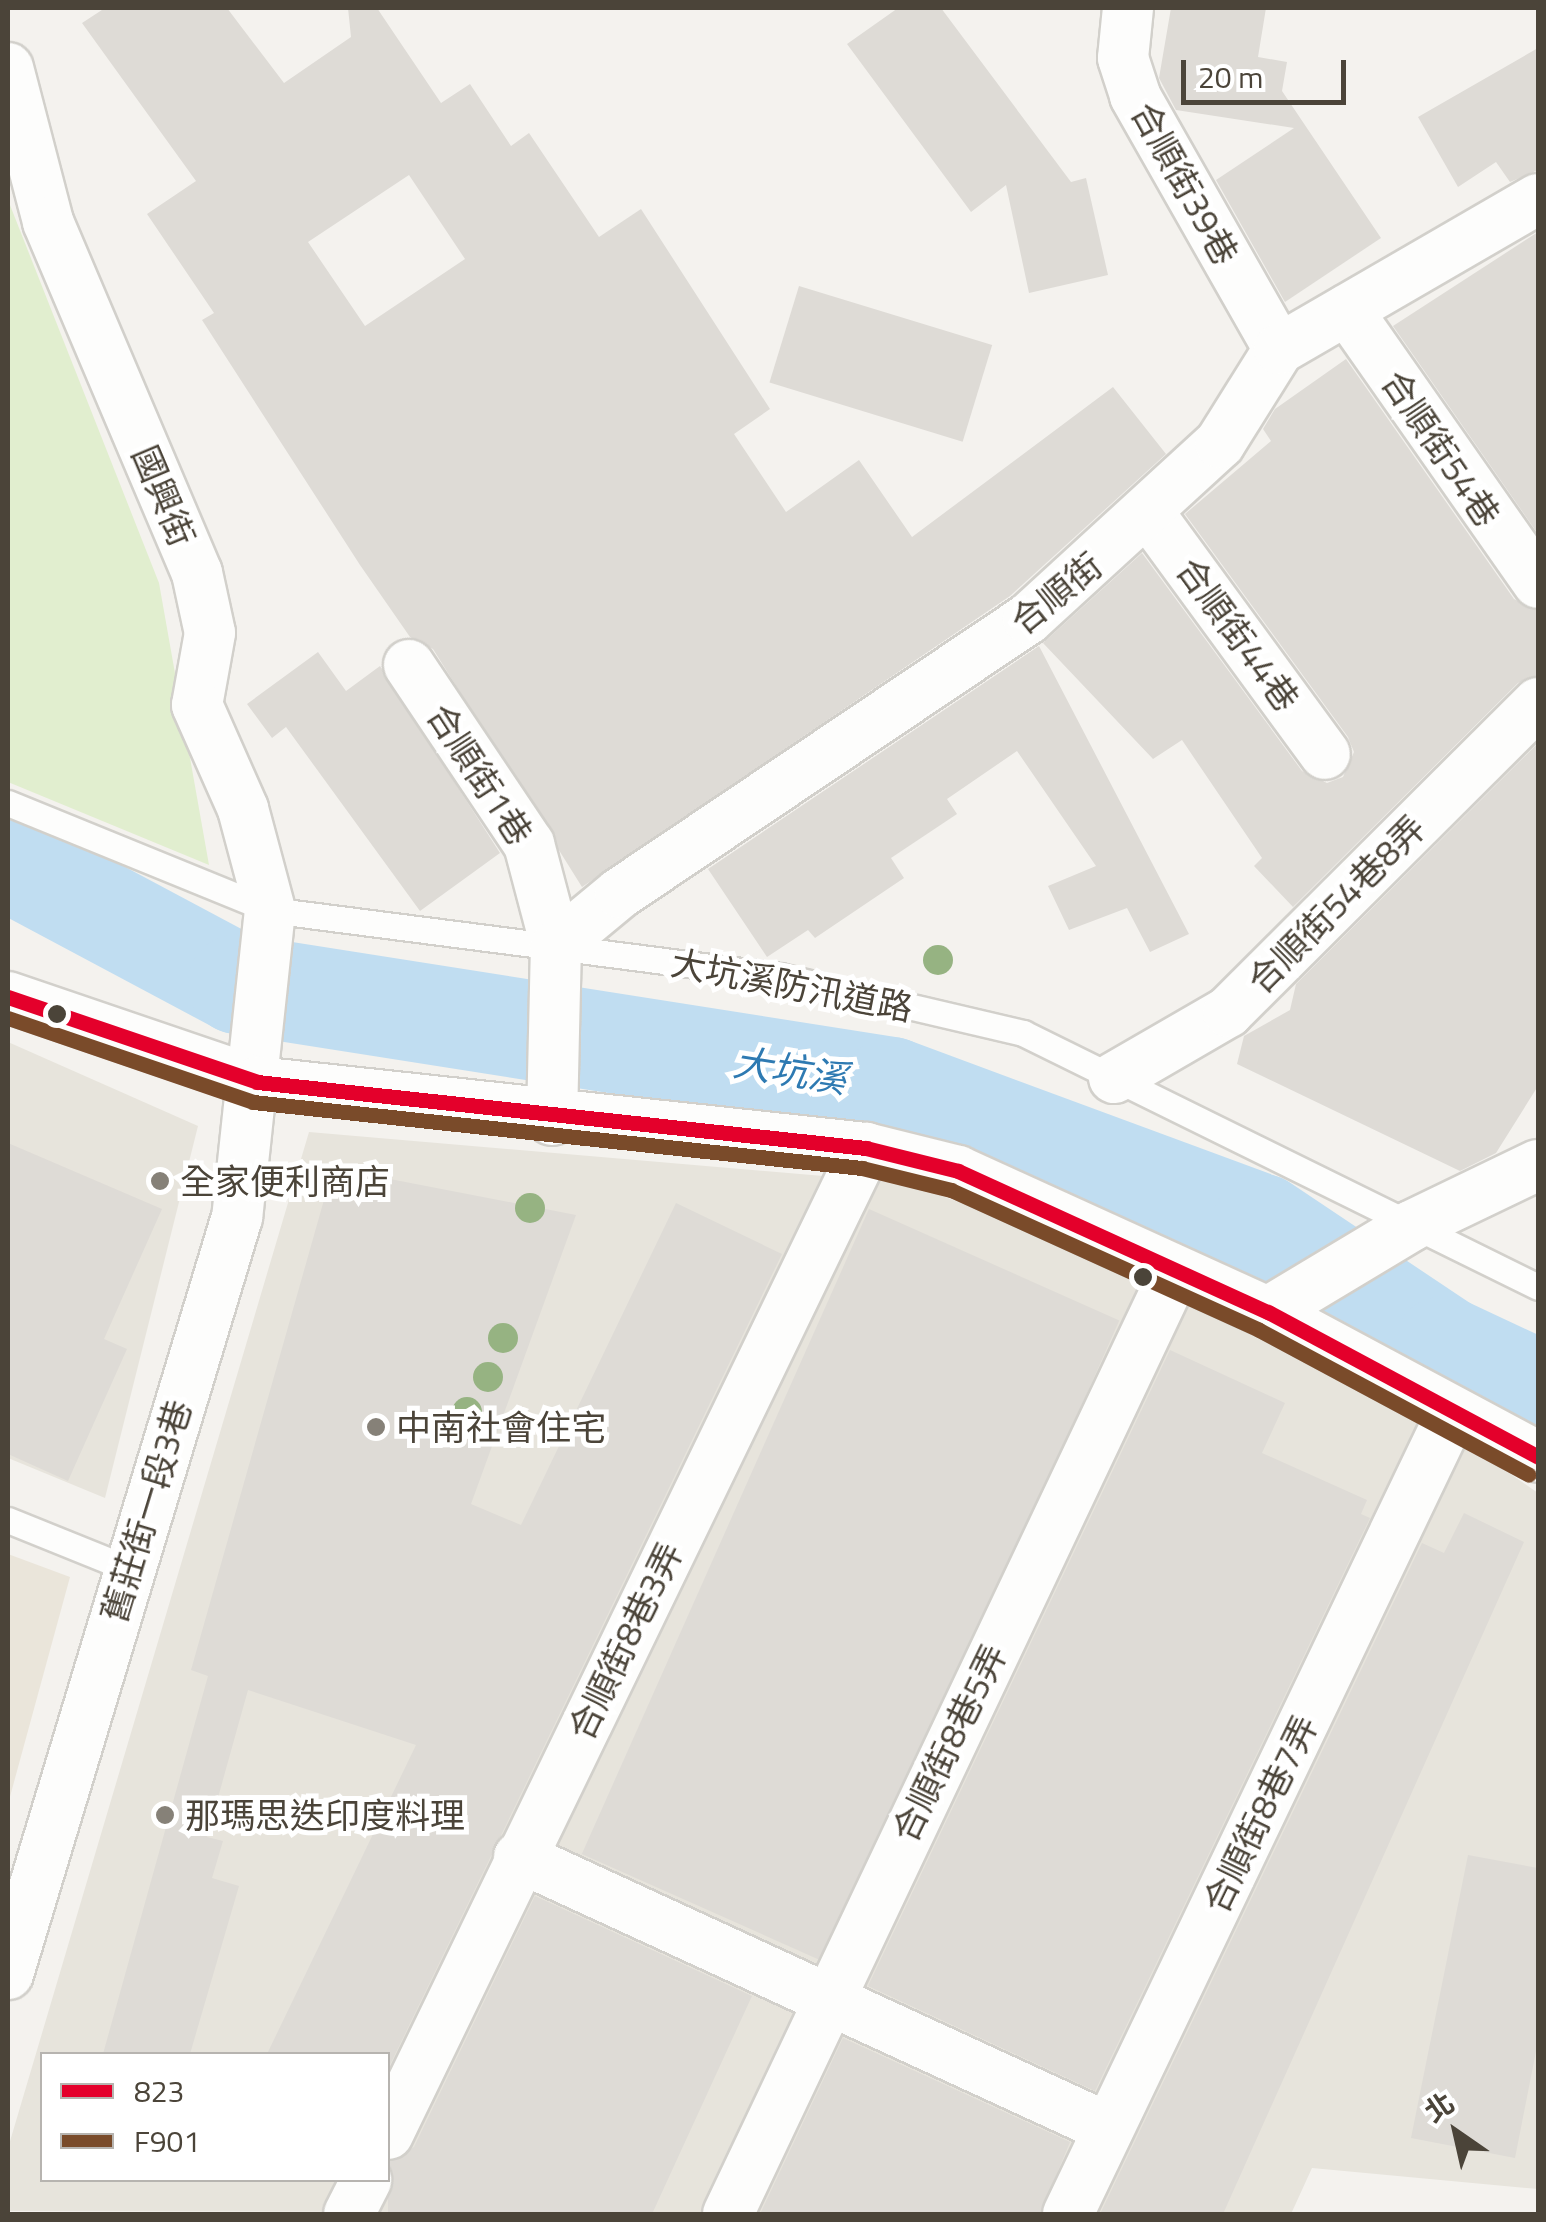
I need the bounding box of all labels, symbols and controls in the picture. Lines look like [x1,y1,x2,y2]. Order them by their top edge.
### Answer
scale bar [1186,40,1351,102]
text: 20 m [1198,54,1263,100]
street label: 合順街39巷 [1123,94,1247,272]
street label: 合順街54巷 [1373,362,1509,534]
street label: 國興街 [124,439,204,553]
street label: 合順街 [1002,544,1110,642]
street label: 合順街44巷 [1168,549,1308,719]
street label: 合順街1巷 [419,696,541,852]
street label: 合順街54巷8弄 [1238,806,1434,1002]
street label: 大坑溪防汛道路 [668,941,916,1029]
unlabelled marker [47,1004,67,1024]
water label: 大坑溪 [730,1040,850,1102]
place label: 全家便利商店 [180,1160,390,1202]
marker: 全家便利商店 [149,1170,171,1192]
unlabelled marker [1133,1267,1153,1287]
street label: 舊莊街一段3巷 [92,1395,200,1627]
place label: 中南社會住宅 [396,1406,606,1448]
marker: 中南社會住宅 [365,1416,387,1438]
street label: 合順街8巷3弄 [559,1536,691,1746]
street label: 合順街8巷5弄 [883,1638,1015,1848]
street label: 合順街8巷7弄 [1194,1709,1326,1919]
place label: 那瑪思迭印度料理 [185,1794,465,1836]
marker: 那瑪思迭印度料理 [154,1804,176,1826]
legend [40,2052,390,2182]
text: 823 [134,2068,184,2114]
text: 北 [1415,2081,1463,2132]
north arrow [1406,2082,1506,2182]
text: F901 [134,2118,200,2164]

